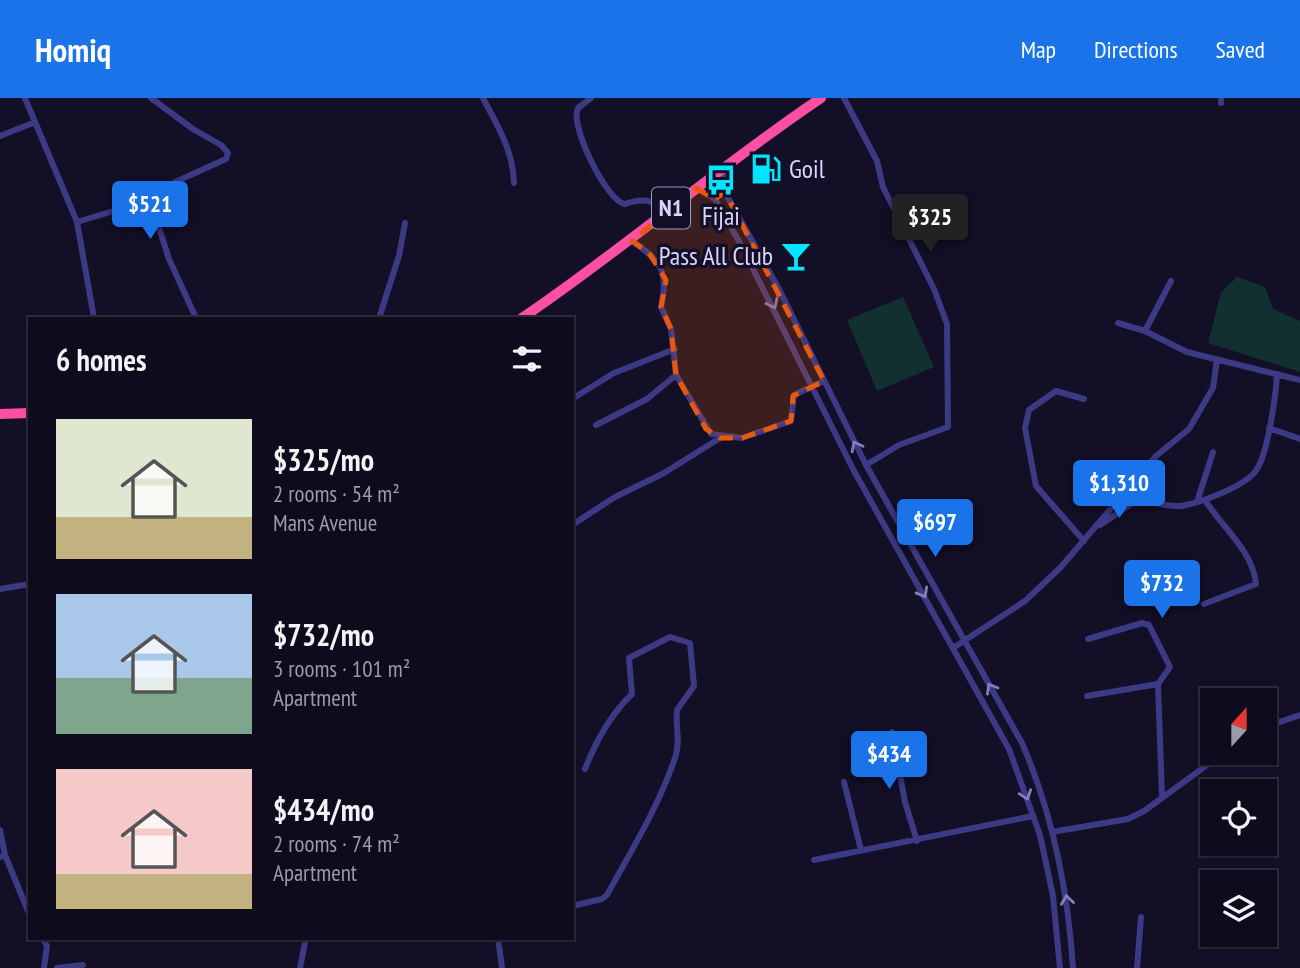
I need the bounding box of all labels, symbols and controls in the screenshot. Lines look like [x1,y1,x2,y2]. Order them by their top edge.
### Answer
text: Homiq [35,28,111,71]
text: Map [1021,34,1056,65]
text: Directions [1094,34,1178,65]
text: Saved [1216,34,1265,65]
fuel station icon: Goil [749,152,783,186]
place label: Goil [789,152,825,185]
bus stop icon: Fijai [704,163,738,197]
pin: $521 [109,181,191,241]
road number: N1 [652,188,690,228]
text: $521 [128,189,172,218]
pin: $325 [889,194,971,254]
place label: Fijai [702,199,740,232]
text: $325 [908,202,952,231]
place label: Pass All Club [659,239,773,272]
bar icon: Pass All Club [779,239,813,273]
one-way arrow [764,297,778,309]
text: 6 homes [56,340,147,379]
icon: filters [508,340,546,378]
text: $325/mo [273,440,374,479]
one-way arrow [851,441,864,453]
icon: home [112,447,196,531]
pin: $1,310 [1062,460,1176,520]
text: $1,310 [1089,468,1149,497]
text: 2 rooms · 54 m² [273,479,400,508]
pin: $697 [894,500,976,559]
text: $697 [913,507,957,536]
text: Mans Avenue [273,508,377,537]
pin: $732 [1121,560,1203,620]
text: $732 [1140,568,1184,597]
one-way arrow [915,586,928,598]
text: $732/mo [273,615,374,654]
icon: home [112,622,196,706]
text: 3 rooms · 101 m² [273,654,410,683]
one-way arrow [986,682,999,695]
text: Apartment [273,683,357,712]
north arrow [1200,688,1278,765]
map controls [1200,688,1277,947]
pin: $434 [848,732,930,791]
text: $434 [867,739,911,768]
button: locate [1200,779,1277,856]
one-way arrow [1018,789,1032,801]
text: $434/mo [273,790,374,829]
icon: home [112,797,196,881]
text: 2 rooms · 74 m² [273,829,400,858]
text: Apartment [273,858,357,887]
button: layers [1200,870,1277,947]
one-way arrow [1060,894,1075,906]

